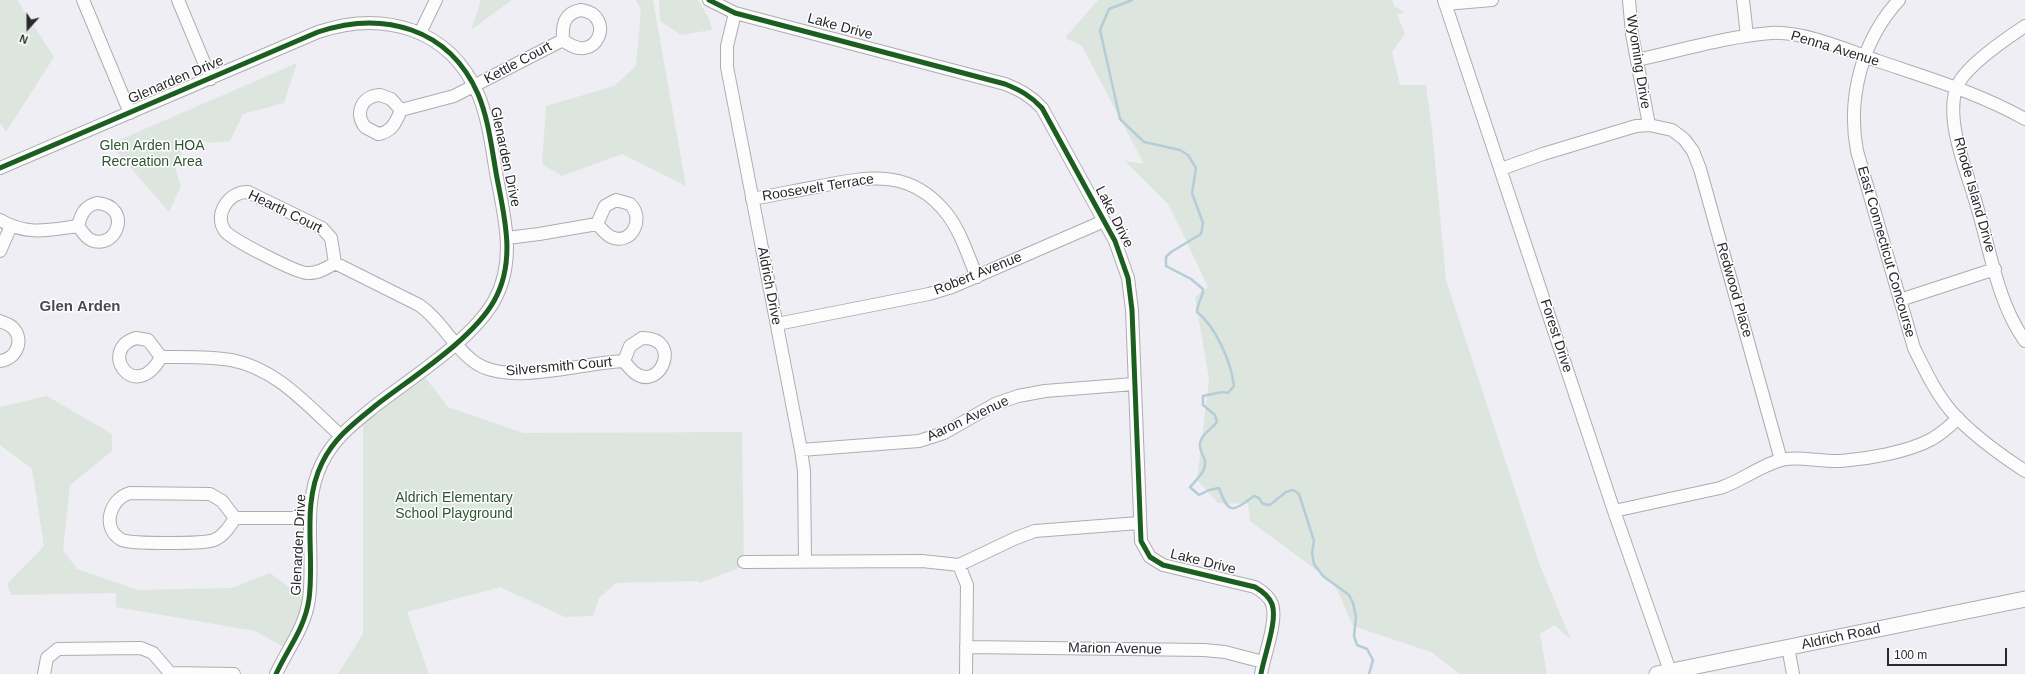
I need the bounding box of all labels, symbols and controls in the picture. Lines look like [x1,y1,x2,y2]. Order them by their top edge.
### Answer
north arrow [8,8,48,48]
street label: Lake Drive [806,10,874,44]
street label: Wyoming Drive [1622,14,1654,110]
street label: Penna Avenue [1789,28,1881,70]
text: N [18,32,30,46]
street label: Kettle Court [481,38,555,88]
street label: Glenarden Drive [126,52,226,108]
street label: Glenarden Drive [486,105,524,209]
street label: Rhode Island Drive [1950,135,1998,255]
park label: Glen Arden HOA Recreation Area [99,138,205,170]
street label: East Connecticut Concourse [1853,164,1919,340]
street label: Roosevelt Terrace [761,171,875,205]
street label: Lake Drive [1091,183,1137,251]
street label: Hearth Court [245,187,325,237]
street label: Redwood Place [1712,241,1756,339]
street label: Aldrich Drive [753,245,785,327]
street label: Robert Avenue [932,249,1024,299]
street label: Forest Drive [1536,297,1576,375]
district label: Glen Arden [40,298,120,316]
street label: Silversmith Court [505,354,613,380]
street label: Aaron Avenue [924,393,1012,445]
park label: Aldrich Elementary School Playground [395,490,513,522]
street label: Glenarden Drive [288,494,310,596]
street label: Lake Drive [1169,546,1237,578]
street label: Aldrich Road [1800,620,1882,654]
street label: Marion Avenue [1068,640,1162,658]
scale bar [1889,640,2009,666]
text: 100 m [1894,648,1927,662]

